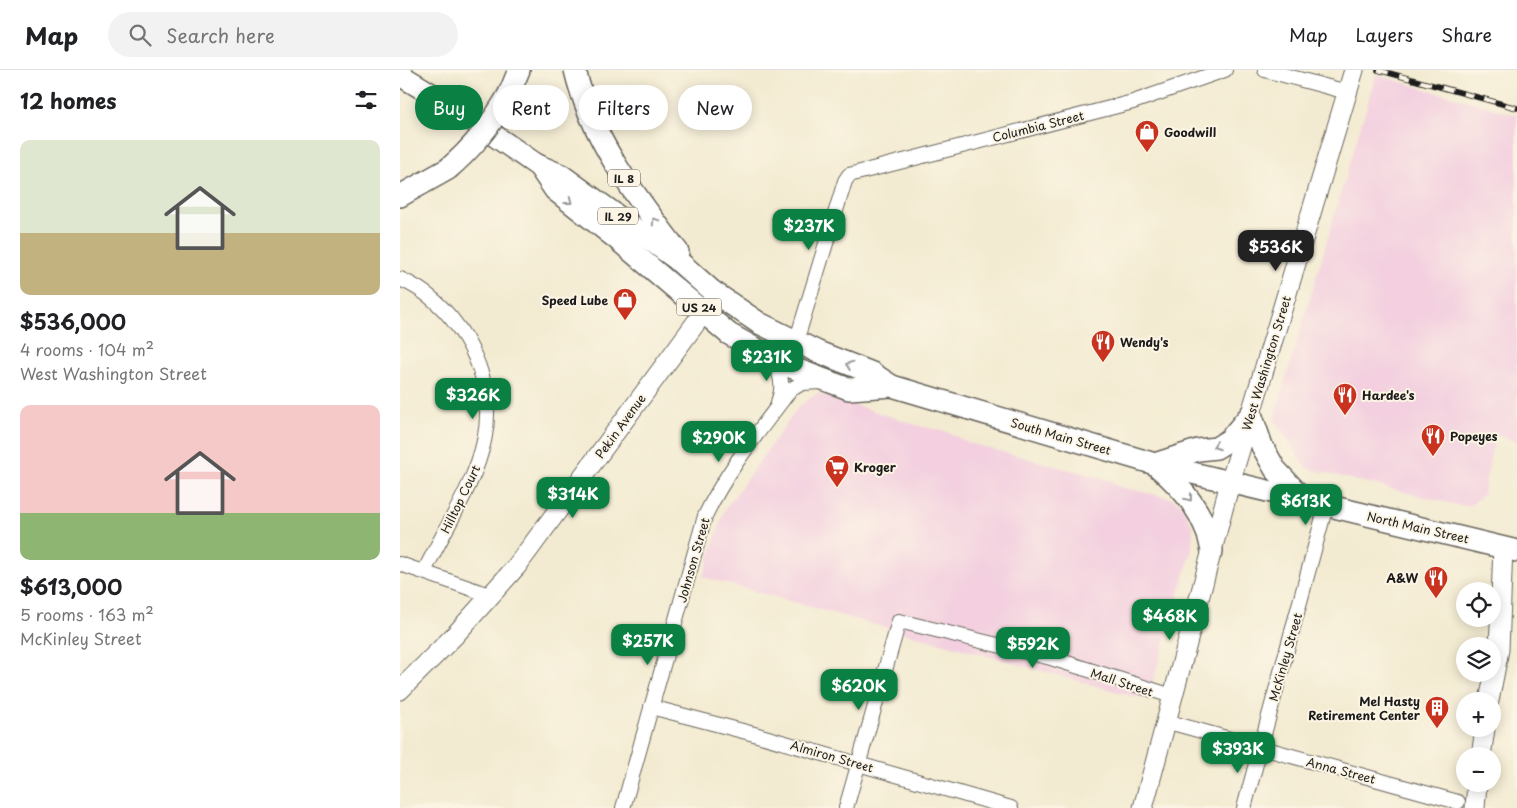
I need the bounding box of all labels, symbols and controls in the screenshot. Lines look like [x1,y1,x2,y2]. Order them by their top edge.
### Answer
search box [108,12,458,57]
text: Map [25,17,78,53]
icon: search [126,21,154,49]
text: Search here [166,21,275,49]
text: Map [1289,21,1328,48]
text: Layers [1356,21,1413,48]
text: Share [1441,21,1492,48]
text: 12 homes [20,84,117,116]
chip: Buy [415,85,483,130]
chip: Rent [493,85,569,130]
chip: Filters [579,85,668,130]
chip: New [678,85,752,130]
icon: filters [352,86,380,114]
street label: Columbia Street [990,106,1086,146]
shop icon: Goodwill [1134,119,1160,153]
place label: Goodwill [1164,123,1216,141]
road number: IL 8 [608,170,640,186]
icon: home [155,173,245,263]
one-way arrow [563,196,572,204]
road number: IL 29 [598,208,638,224]
pin: $237K [774,208,844,251]
text: $237K [783,213,835,237]
one-way arrow [652,217,661,226]
pin: $536K [1241,230,1311,272]
text: $536K [1249,234,1303,258]
shop icon: Speed Lube [612,287,638,321]
place label: Speed Lube [542,291,608,309]
street label: West Washington Street [1237,293,1295,433]
road number: US 24 [676,298,722,316]
text: $536,000 [20,305,126,337]
restaurant icon: Wendy's [1090,329,1116,363]
place label: Wendy's [1120,333,1169,351]
text: 4 rooms · 104 m² [20,337,154,361]
pin: $231K [732,340,802,382]
text: $231K [742,344,792,368]
one-way arrow [845,360,854,371]
text: West Washington Street [20,361,207,385]
pin: $326K [438,378,508,420]
text: $326K [446,382,500,406]
restaurant icon: Hardee's [1332,382,1358,416]
place label: Hardee's [1362,386,1415,404]
street label: Pekin Avenue [590,390,650,462]
street label: South Main Street [1009,413,1114,459]
pin: $290K [684,420,754,463]
restaurant icon: Popeyes [1420,423,1446,457]
text: $290K [692,425,746,449]
place label: Popeyes [1450,427,1498,445]
icon: home [155,438,245,528]
one-way arrow [1212,440,1221,450]
supermarket icon: Kroger [824,454,850,488]
place label: Kroger [854,458,897,476]
street label: Hilltop Court [436,462,484,536]
pin: $314K [538,476,608,519]
text: $314K [548,481,598,505]
pin: $613K [1271,484,1341,526]
text: $613K [1281,488,1331,512]
one-way arrow [1183,493,1192,502]
street label: North Main Street [1365,507,1471,548]
street label: Johnson Street [672,515,714,605]
restaurant icon: A&W [1423,565,1449,599]
place label: A&W [1387,569,1418,587]
text: $613,000 [20,570,122,602]
map controls [1456,582,1501,792]
button: locate [1456,582,1501,627]
pin: $468K [1135,598,1205,641]
text: 5 rooms · 163 m² [20,602,154,626]
text: $468K [1143,603,1197,627]
street label: McKinley Street [1264,611,1306,703]
pin: $257K [613,624,683,666]
text: McKinley Street [20,626,141,650]
pin: $592K [998,626,1068,669]
text: $257K [622,628,674,652]
text: $592K [1007,631,1059,655]
button: layers [1456,637,1501,682]
street label: Mall Street [1088,663,1156,701]
pin: $620K [824,668,894,711]
text: $620K [832,673,886,697]
place label: Mel Hasty Retirement Center [1308,692,1421,724]
button: + [1456,692,1501,737]
building icon: Mel Hasty Retirement Center [1424,695,1450,729]
pin: $393K [1203,732,1273,774]
street label: Almiron Street [788,736,876,776]
text: $393K [1212,736,1264,760]
button: − [1456,747,1501,792]
street label: Anna Street [1304,752,1378,788]

